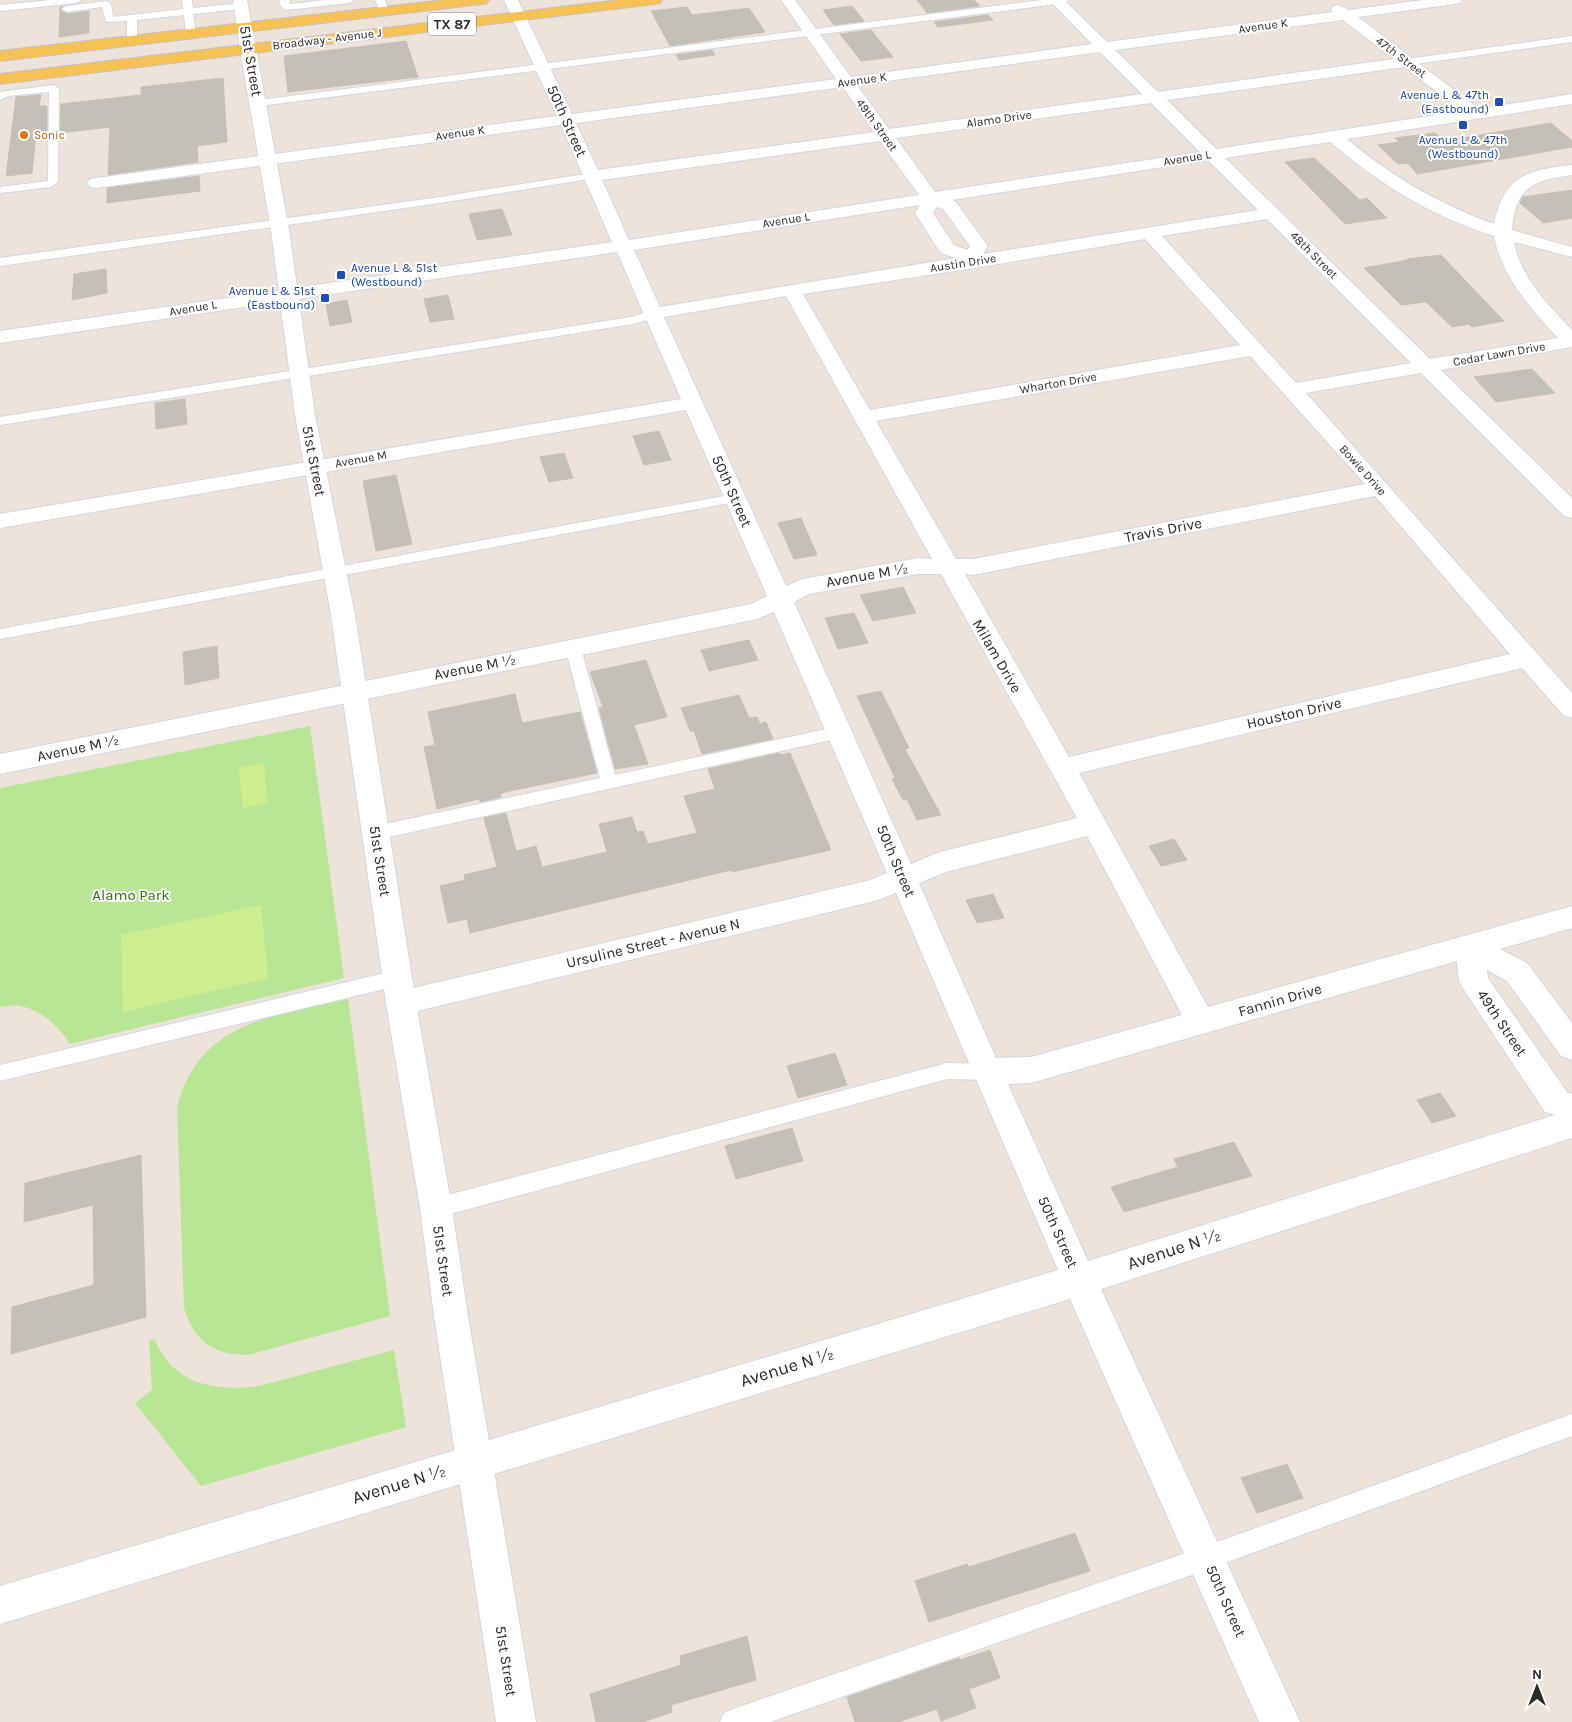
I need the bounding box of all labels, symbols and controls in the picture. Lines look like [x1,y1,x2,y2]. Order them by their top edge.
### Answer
road number: TX 87 [428,12,476,36]
street label: Avenue K [1237,16,1289,36]
street label: 51st Street [236,24,266,98]
street label: Broadway - Avenue J [272,25,382,53]
street label: 47th Street [1373,33,1430,81]
street label: Avenue K [836,70,888,90]
street label: 50th Street [543,82,591,160]
place label: Avenue L & 47th (Eastbound) [1400,88,1489,116]
street label: 49th Street [853,96,901,154]
marker: Avenue L & 47th (Eastbound) [1493,96,1505,108]
street label: Alamo Drive [966,108,1032,130]
marker: Avenue L & 47th (Westbound) [1457,119,1469,131]
street label: Avenue K [434,123,486,143]
place label: Sonic [34,128,65,142]
marker: Sonic [18,129,30,141]
place label: Avenue L & 47th (Westbound) [1419,133,1507,161]
street label: Avenue L [1162,147,1212,169]
street label: Avenue L [761,209,811,231]
street label: 48th Street [1287,228,1341,282]
street label: Austin Drive [929,251,997,275]
place label: Avenue L & 51st (Westbound) [351,261,438,289]
marker: Avenue L & 51st (Westbound) [335,269,347,281]
place label: Avenue L & 51st (Eastbound) [229,284,315,312]
marker: Avenue L & 51st (Eastbound) [319,292,331,304]
street label: Avenue L [168,297,218,319]
street label: Cedar Lawn Drive [1452,339,1546,369]
street label: Wharton Drive [1018,369,1098,397]
street label: 51st Street [298,424,330,498]
street label: Bowie Drive [1337,442,1389,498]
street label: Avenue M [334,448,388,470]
street label: 50th Street [708,452,756,530]
street label: Travis Drive [1123,514,1203,546]
street label: Avenue M ½ [824,559,910,591]
street label: Milam Drive [969,616,1025,696]
street label: Avenue M ½ [432,650,518,684]
street label: Houston Drive [1245,693,1343,733]
street label: Avenue M ½ [35,731,121,765]
street label: 50th Street [873,822,919,900]
street label: 51st Street [366,824,395,898]
park label: Alamo Park [92,886,170,904]
street label: Ursuline Street - Avenue N [564,914,742,972]
street label: Fannin Drive [1236,979,1324,1021]
street label: 49th Street [1473,986,1531,1060]
street label: 50th Street [1034,1193,1082,1271]
street label: 51st Street [429,1224,457,1298]
street label: Avenue N ½ [1125,1224,1223,1274]
street label: Avenue N ½ [737,1342,837,1392]
street label: Avenue N ½ [349,1459,449,1509]
street label: 50th Street [1202,1562,1250,1640]
street label: 51st Street [492,1624,521,1698]
north arrow [1512,1662,1562,1712]
text: N [1532,1666,1542,1683]

